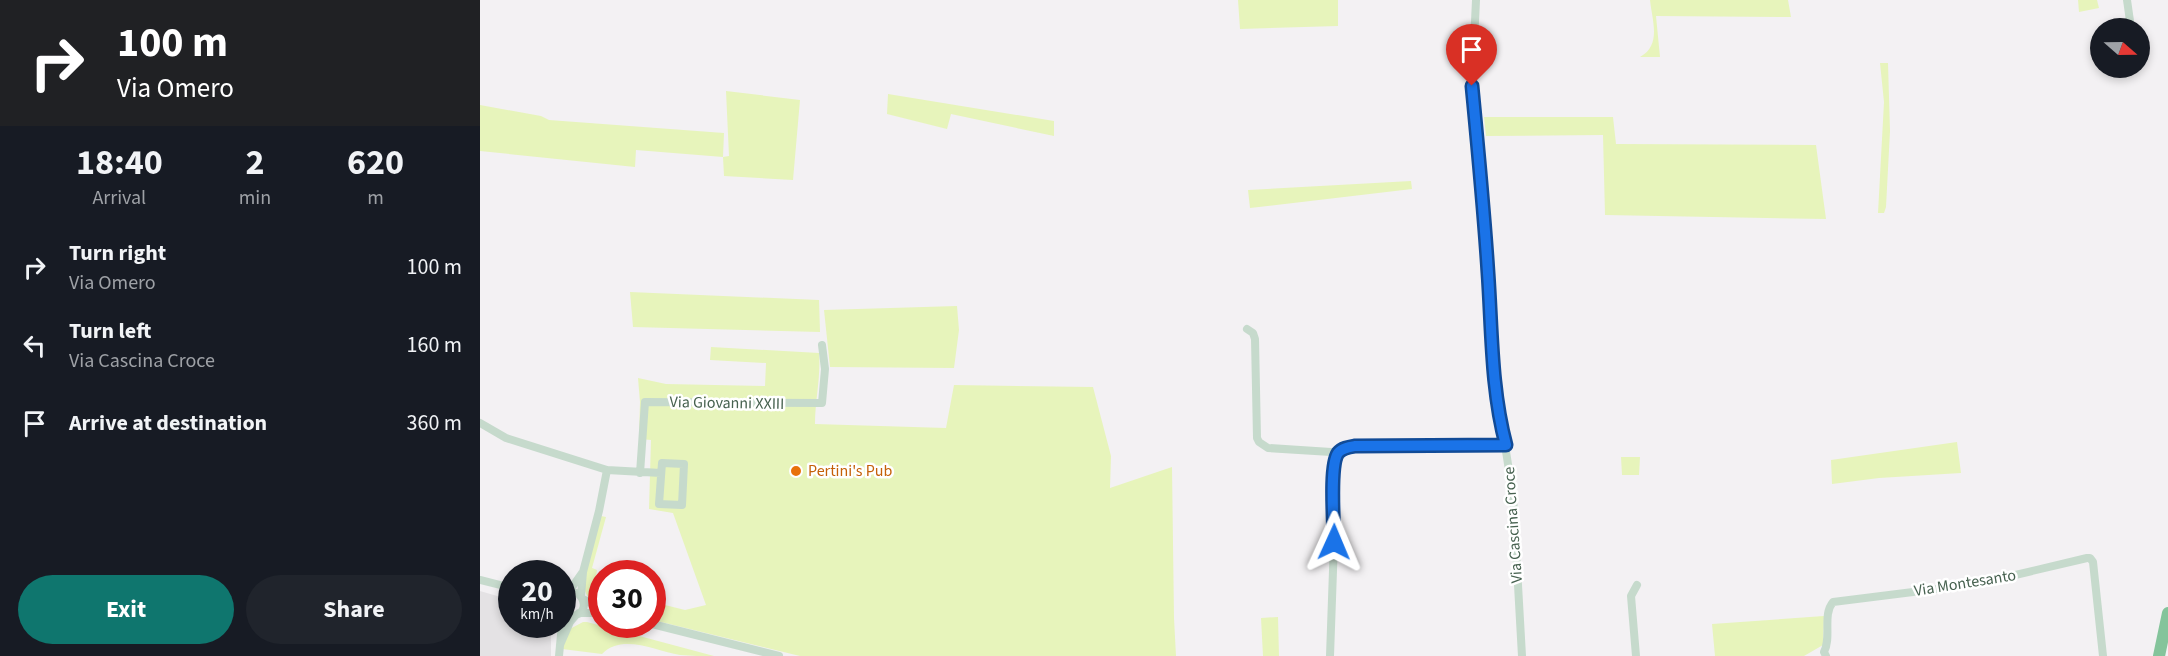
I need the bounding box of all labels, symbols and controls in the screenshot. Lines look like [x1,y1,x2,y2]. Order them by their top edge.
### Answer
text: 100 m [117,13,228,73]
north arrow [2090,18,2150,78]
map controls [2090,18,2150,78]
icon: right [18,24,96,102]
pin [1446,24,1497,86]
icon: arrive [1455,33,1488,66]
text: Via Omero [117,69,234,108]
text: 18:40 [76,137,163,188]
text: 2 [245,137,264,188]
text: 620 [347,137,404,188]
text: Arrival [92,184,146,212]
text: min [239,184,271,212]
text: m [367,184,384,212]
text: Turn right [69,237,166,269]
icon: right [18,251,51,284]
text: 100 m [407,251,462,283]
text: Via Omero [69,269,156,297]
text: Turn left [69,315,151,347]
icon: left [18,329,51,362]
text: 160 m [407,329,462,361]
text: Via Cascina Croce [69,347,215,375]
street label: Via Giovanni XXIII [669,391,785,415]
icon: arrive [18,407,51,440]
text: Arrive at destination [69,407,267,439]
text: 360 m [407,407,462,439]
place label: Pertini's Pub [808,460,893,482]
marker: Pertini's Pub [789,464,803,478]
street label: Via Cascina Croce [1498,466,1528,584]
position arrow [1302,510,1366,574]
speed limit sign: 30 [588,560,666,638]
street label: Via Montesanto [1912,564,2018,602]
text: 20 [521,570,553,613]
button: Exit [18,575,234,644]
button: Share [246,575,462,644]
text: km/h [520,604,554,625]

